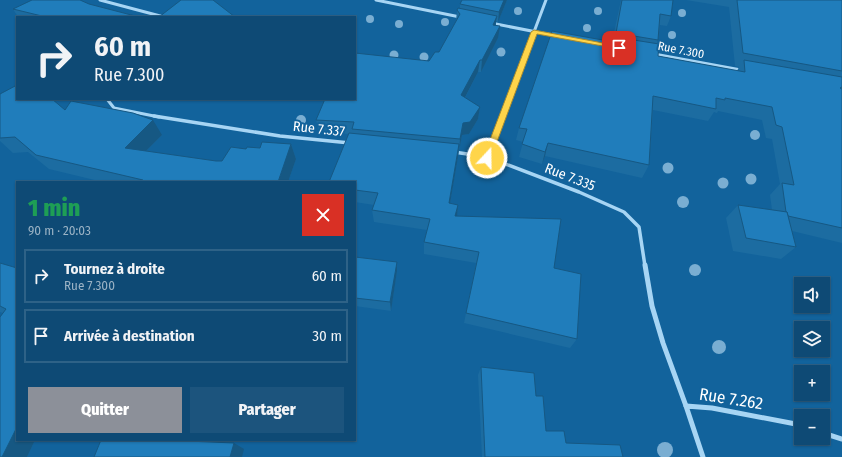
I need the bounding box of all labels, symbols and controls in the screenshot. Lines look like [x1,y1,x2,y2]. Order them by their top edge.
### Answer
text: 60 m [94,30,151,63]
pin [602,31,636,65]
icon: right [28,32,80,84]
icon: arrive [608,37,630,59]
street label: Rue 7.300 [657,39,705,61]
text: Rue 7.300 [94,64,165,86]
street label: Rue 7.337 [292,118,346,140]
position arrow [466,137,508,179]
street label: Rue 7.335 [542,160,598,194]
text: 1 min [28,194,80,222]
button: close [302,194,344,236]
text: 90 m · 20:03 [28,223,91,238]
text: Tournez à droite [64,260,165,278]
icon: right [30,265,52,287]
text: 60 m [312,267,342,285]
map controls [794,277,830,445]
button: sound [794,277,830,313]
text: Rue 7.300 [64,278,115,293]
button: layers [794,321,830,357]
icon: arrive [30,325,52,347]
text: Arrivée à destination [64,327,195,345]
text: 30 m [312,327,342,345]
button: + [794,365,830,401]
street label: Rue 7.262 [698,384,764,414]
button: Quitter [28,387,182,433]
button: Partager [190,387,344,433]
button: − [794,409,830,445]

